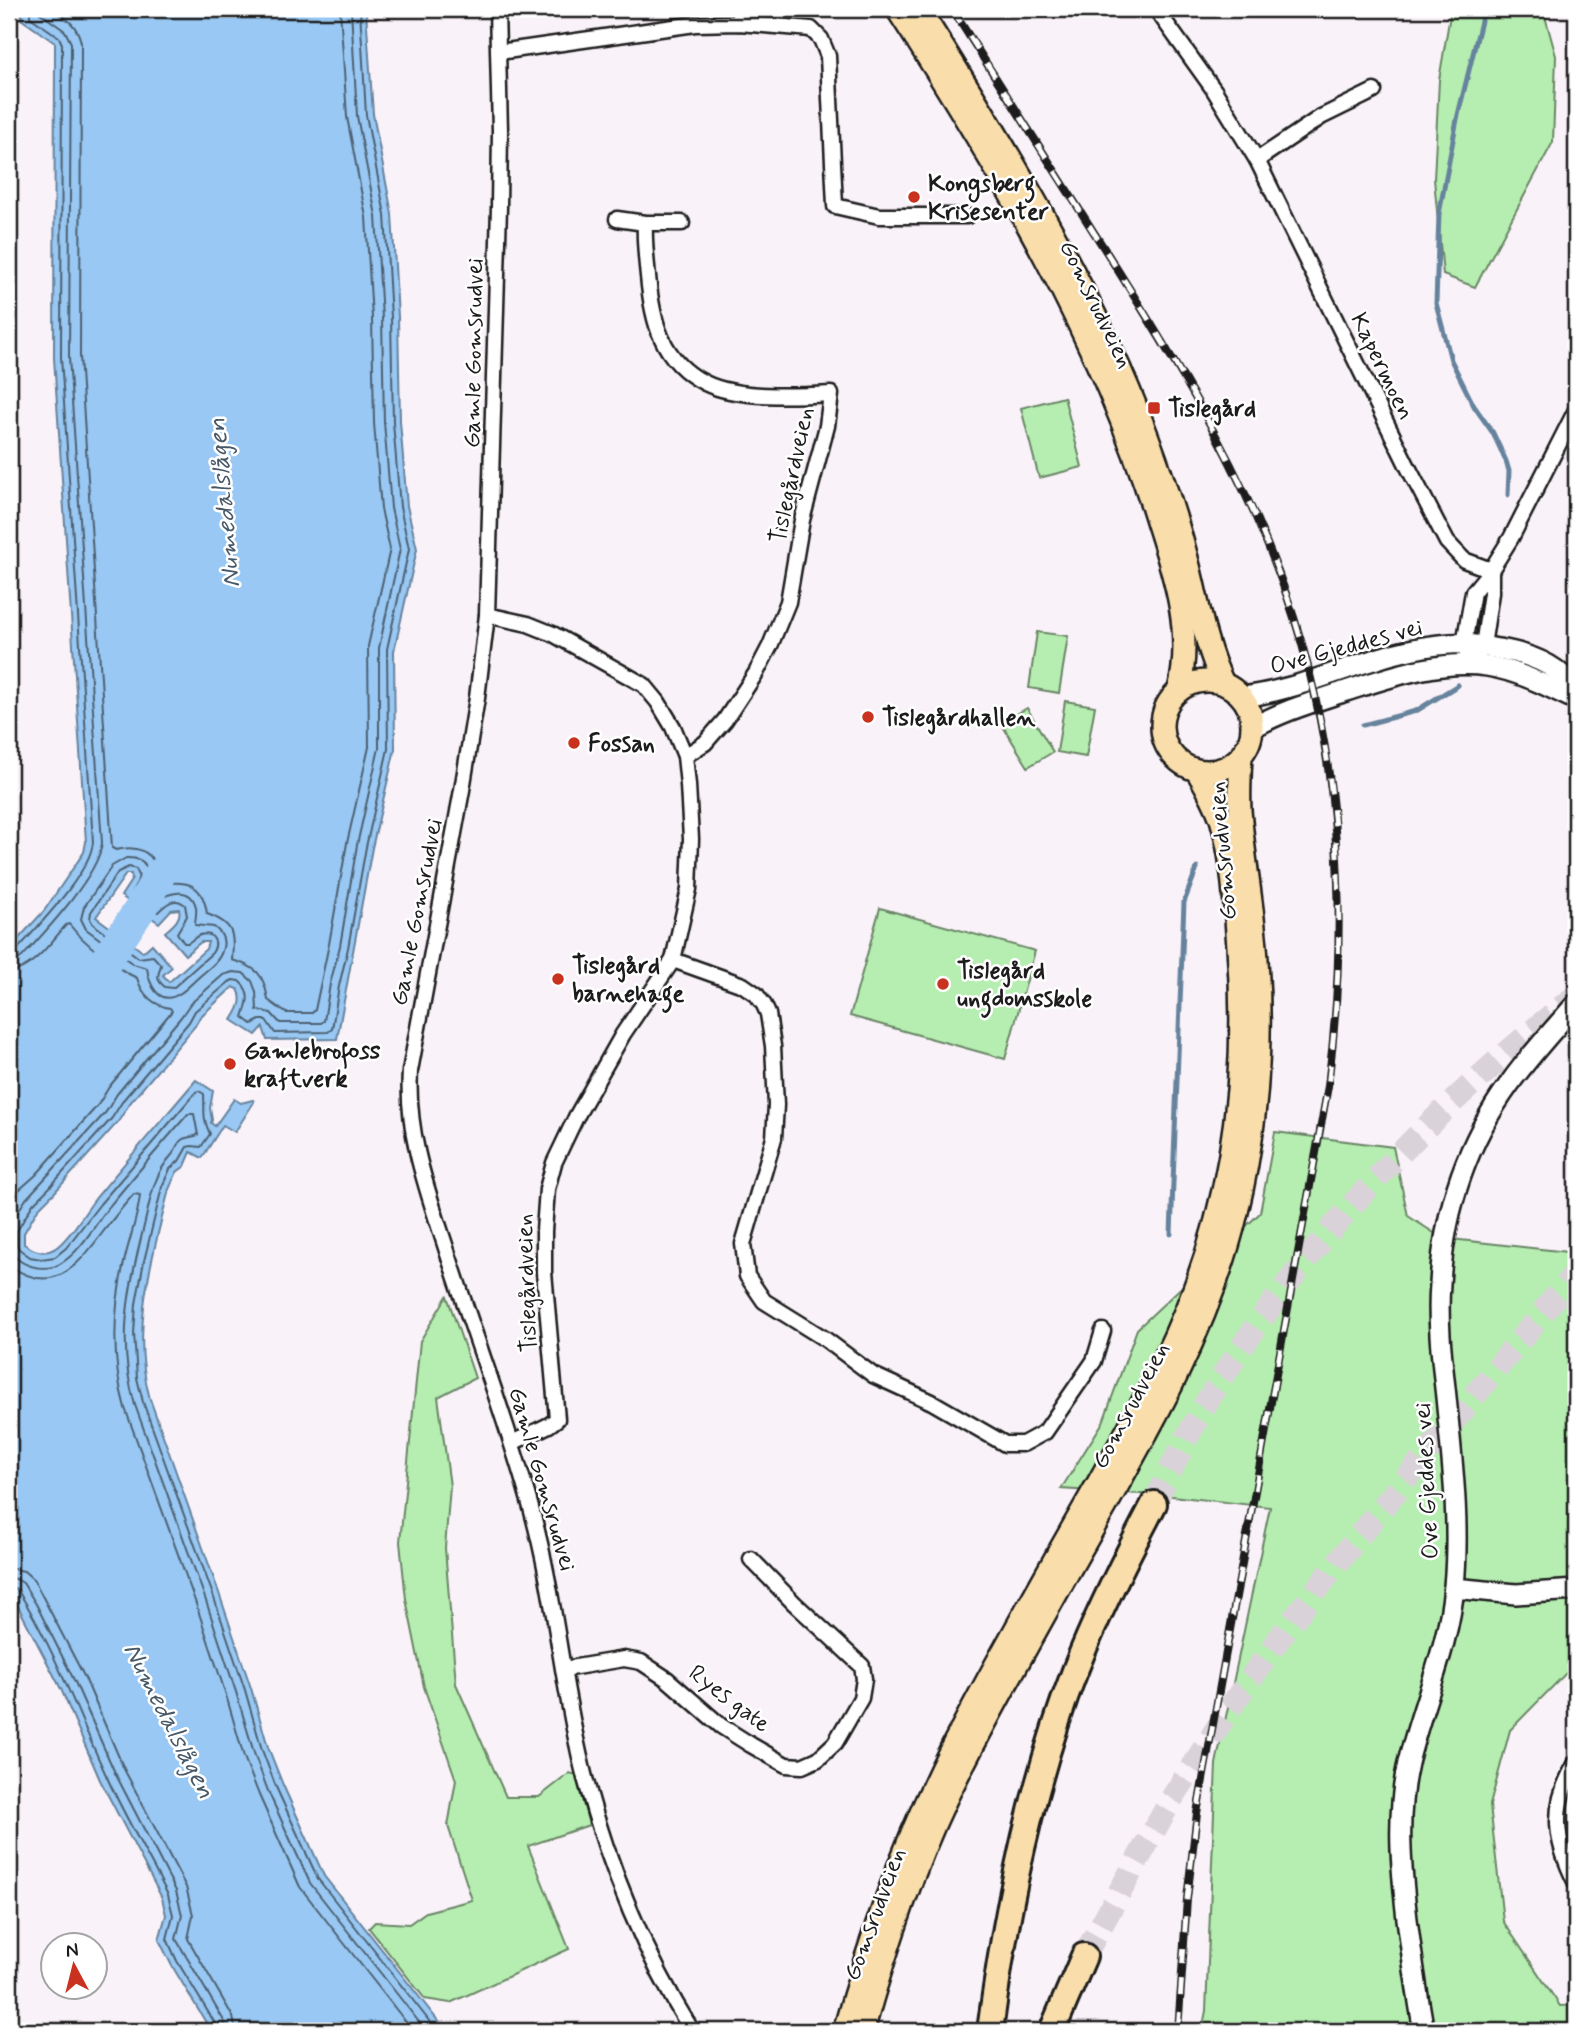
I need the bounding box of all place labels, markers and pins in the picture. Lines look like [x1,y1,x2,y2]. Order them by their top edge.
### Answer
place label: Kongsberg Krisesenter [928,169,1049,228]
marker: Kongsberg Krisesenter [906,189,922,205]
place label: Tislegård [1168,394,1256,426]
marker: Tislegård [1146,400,1162,416]
place label: Tislegårdhallen [882,703,1036,735]
marker: Tislegårdhallen [860,709,876,725]
place label: Fossan [588,729,655,760]
marker: Fossan [566,735,582,751]
place label: Tislegård barnehage [572,951,685,1013]
place label: Tislegård ungdomsskole [957,956,1092,1018]
marker: Tislegård barnehage [550,971,566,987]
marker: Tislegård ungdomsskole [935,976,951,992]
place label: Gamlebrofoss kraftverk [244,1036,381,1095]
marker: Gamlebrofoss kraftverk [222,1056,238,1072]

